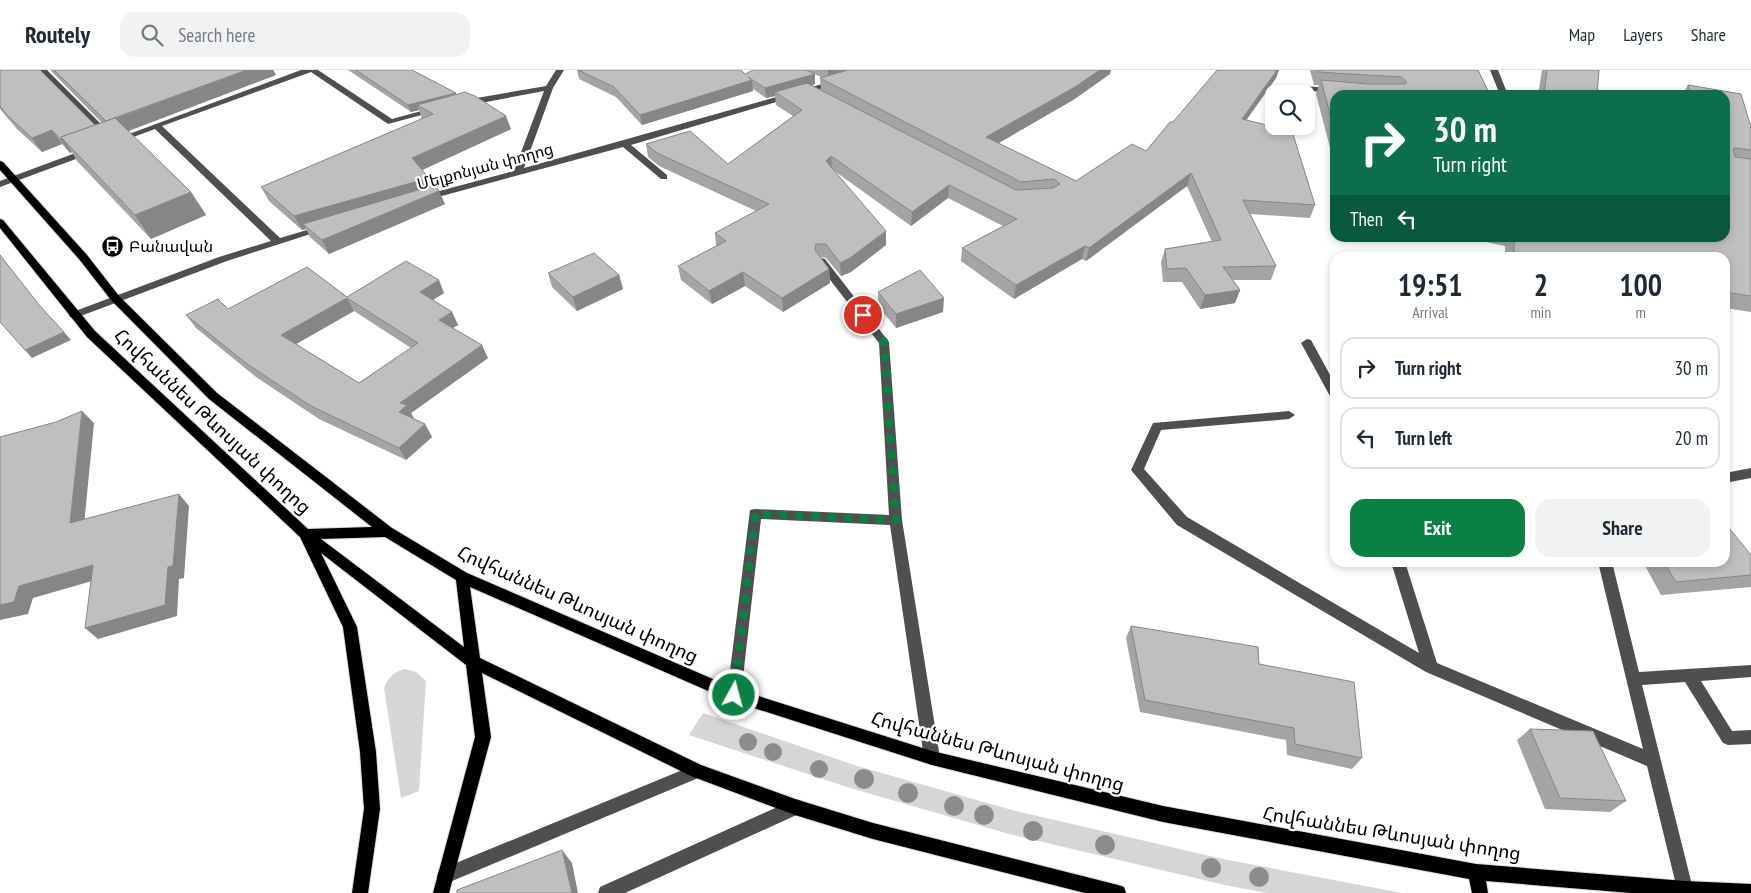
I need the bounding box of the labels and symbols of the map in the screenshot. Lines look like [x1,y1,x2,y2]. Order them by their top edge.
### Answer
street label: Մելքոնյան փողոց [415,138,555,194]
bus stop icon: Բանավան [101,234,125,258]
place label: Բանավան [129,236,213,256]
pin [842,294,884,336]
street label: Հովհաննես Թևոսյան փողոց [109,323,317,519]
street label: Հովհաննես Թևոսյան փողոց [454,540,702,668]
position arrow [707,668,759,720]
street label: Հովհաննես Թևոսյան փողոց [869,706,1127,796]
street label: Հովհաննես Թևոսյան փողոց [1261,801,1523,865]

